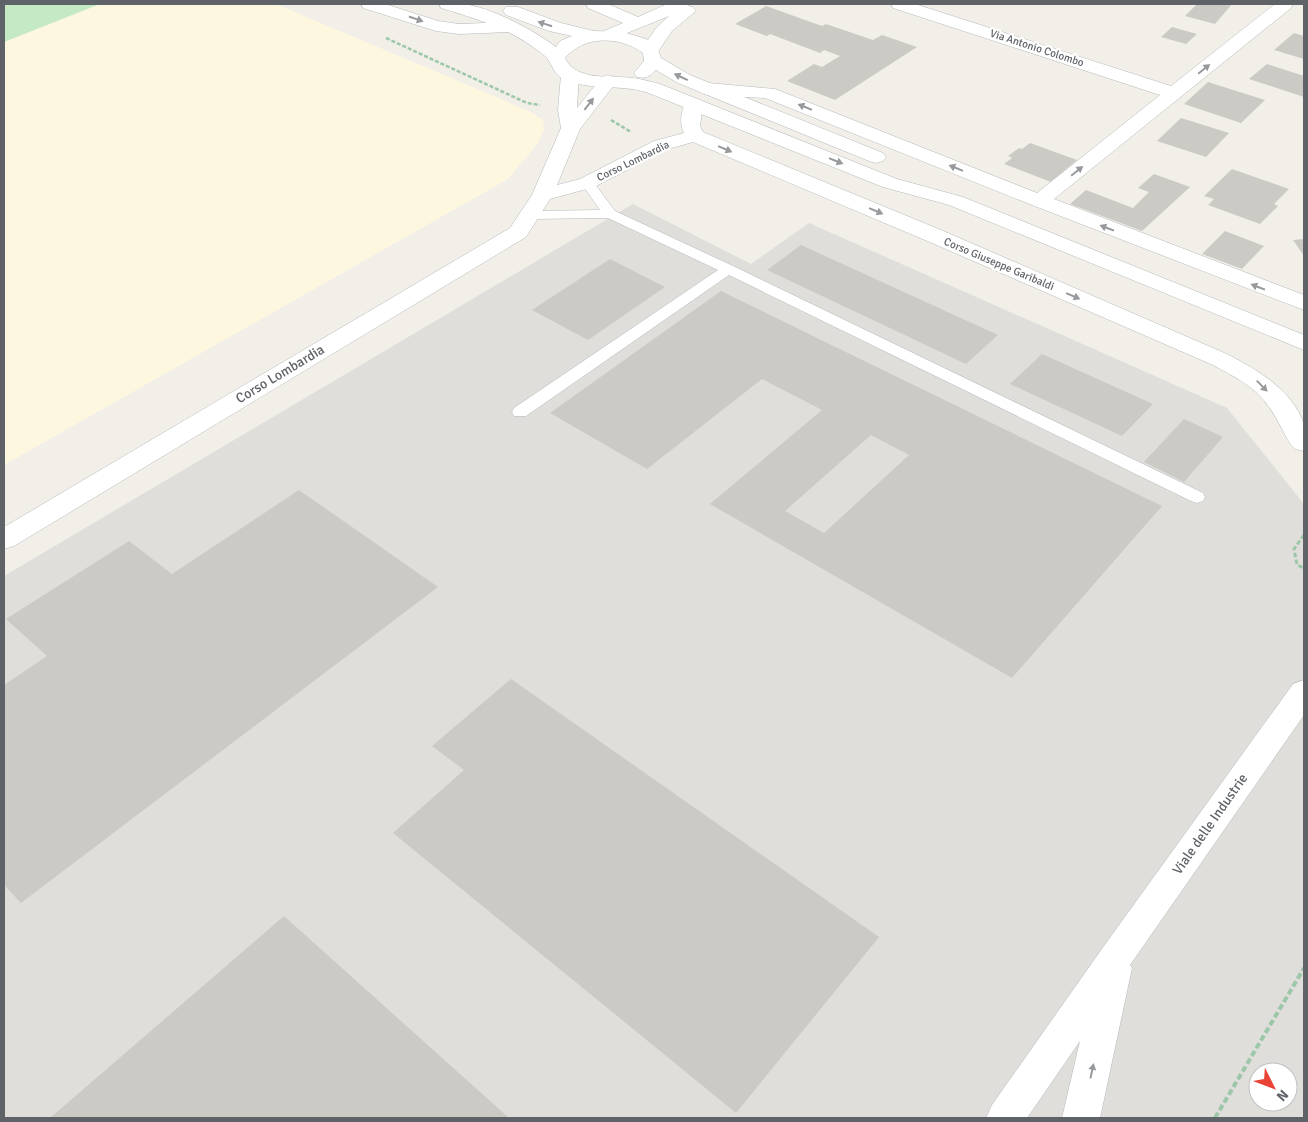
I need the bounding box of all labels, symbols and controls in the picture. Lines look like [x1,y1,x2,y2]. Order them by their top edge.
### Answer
one-way arrow [408,16,423,23]
one-way arrow [537,19,552,27]
street label: Via Antonio Colombo [988,27,1086,69]
one-way arrow [1197,64,1211,74]
one-way arrow [674,73,688,81]
one-way arrow [583,98,594,111]
one-way arrow [798,103,812,111]
street label: Corso Lombardia [595,138,672,184]
one-way arrow [718,146,733,153]
one-way arrow [829,158,843,166]
one-way arrow [948,164,963,172]
one-way arrow [1070,165,1083,176]
one-way arrow [868,208,883,216]
one-way arrow [1099,224,1114,232]
street label: Corso Giuseppe Garibaldi [942,235,1056,293]
one-way arrow [1250,283,1265,291]
one-way arrow [1066,293,1080,301]
street label: Corso Lombardia [233,341,327,407]
one-way arrow [1256,379,1268,391]
street label: Viale delle Industrie [1169,770,1251,878]
north arrow [1248,1062,1298,1112]
one-way arrow [1088,1063,1096,1078]
text: N [1273,1086,1292,1105]

